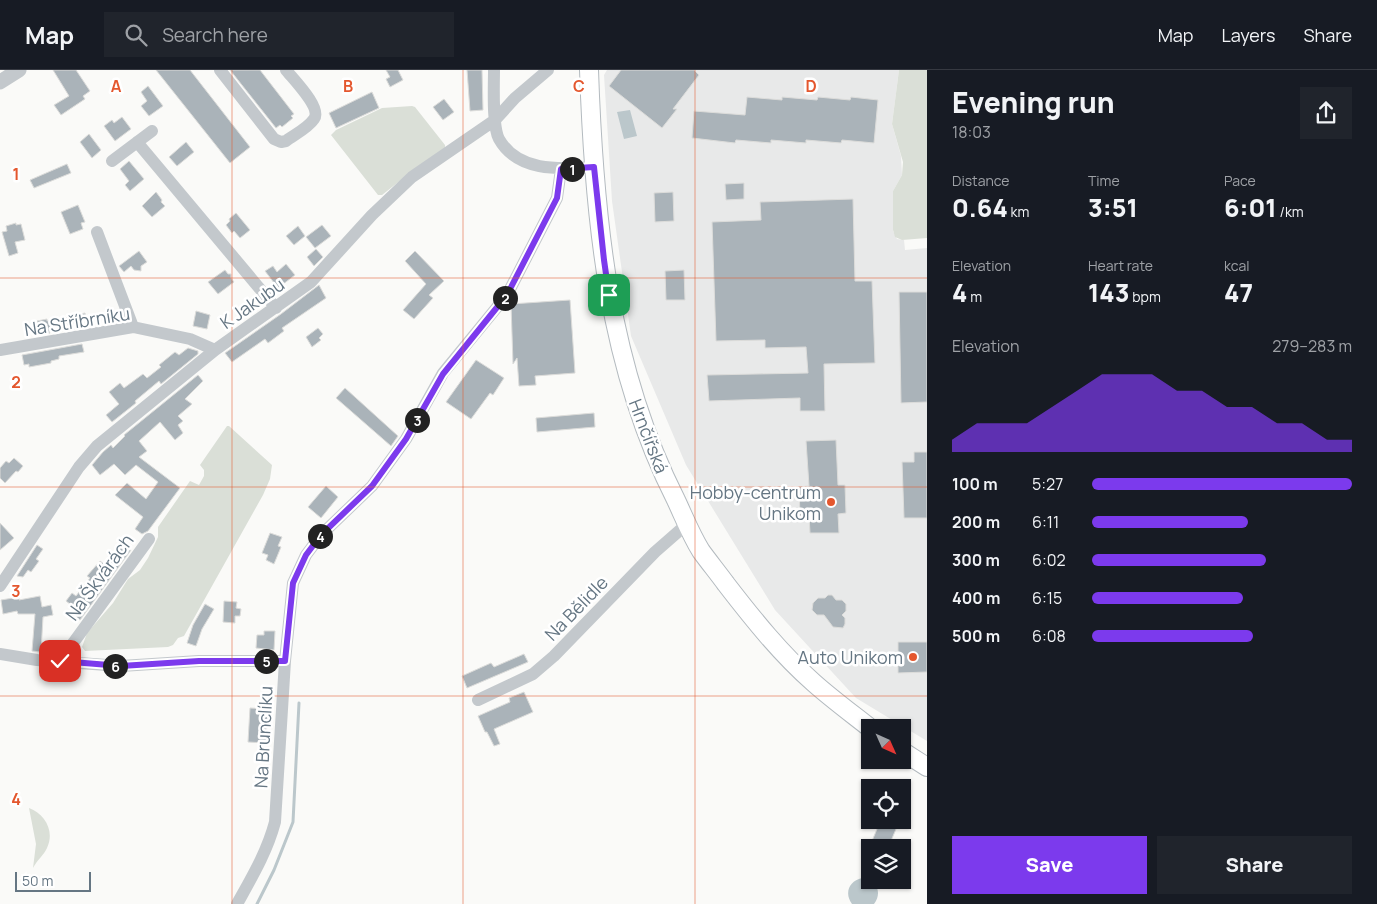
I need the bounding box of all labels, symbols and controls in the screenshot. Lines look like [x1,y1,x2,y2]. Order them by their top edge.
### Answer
search box [104,12,454,57]
text: Map [25,18,74,51]
icon: search [122,21,150,49]
text: Search here [162,22,268,48]
text: Map [1158,23,1193,47]
text: Layers [1221,23,1275,47]
text: Share [1303,23,1352,47]
text: A [111,75,122,97]
text: B [343,75,353,97]
text: C [573,75,585,97]
text: D [805,75,817,97]
text: Evening run [952,83,1115,121]
button: share [1300,87,1352,139]
text: 18:03 [952,121,991,143]
pin: 1 [560,156,584,182]
text: 1 [569,160,576,179]
text: 1 [12,163,20,185]
text: Distance [952,171,1009,190]
text: Time [1088,171,1120,190]
text: Pace [1224,171,1256,190]
text: 0.64 [952,190,1008,225]
text: 3:51 [1088,190,1138,225]
text: 6:01 [1224,190,1277,225]
text: km [1008,202,1029,221]
text: /km [1277,202,1304,221]
text: Elevation [952,256,1011,275]
text: Heart rate [1088,256,1153,275]
text: kcal [1224,256,1250,275]
street label: K Jakubu [215,272,289,334]
pin [588,274,630,316]
text: 4 [952,275,967,310]
text: 143 [1088,275,1130,310]
text: 47 [1224,275,1253,310]
icon: arrive [595,281,623,309]
pin: 2 [492,286,518,310]
text: m [967,287,982,306]
text: bpm [1130,287,1161,306]
text: 2 [501,289,510,308]
street label: Na Stříbrníku [22,301,132,341]
text: Elevation [952,335,1020,357]
text: 279–283 m [1272,335,1352,357]
text: 2 [11,371,21,393]
street label: Hrnčířská [624,395,674,477]
pin: 3 [404,408,430,432]
text: 3 [413,411,422,430]
text: 100 m [952,473,998,495]
text: 5:27 [1032,473,1063,495]
place label: Hobby-centrum Unikom [690,480,821,525]
marker: Hobby-centrum Unikom [825,496,837,508]
text: 200 m [952,511,1000,533]
text: 6:11 [1032,511,1059,533]
pin: 4 [308,524,332,548]
text: 4 [316,527,325,546]
street label: Na Škvárách [60,529,138,625]
text: 300 m [952,549,1000,571]
text: 6:02 [1032,549,1066,571]
street label: Na Bělidle [539,570,613,646]
text: 3 [11,580,21,602]
text: 400 m [952,587,1000,609]
text: 6:15 [1032,587,1062,609]
text: 500 m [952,625,1000,647]
text: 6:08 [1032,625,1066,647]
pin [39,640,81,682]
place label: Auto Unikom [798,645,903,669]
icon: check [46,647,74,675]
pin: 5 [254,648,278,674]
marker: Auto Unikom [907,651,919,663]
text: 5 [262,652,271,671]
pin: 6 [102,654,128,678]
text: 6 [111,657,120,676]
street label: Na Brunclíku [248,685,278,789]
north arrow [861,719,911,769]
map controls [861,719,911,889]
button: locate [861,779,911,829]
text: 4 [11,788,21,810]
button: Save [952,836,1147,894]
button: Share [1157,836,1352,894]
button: layers [861,839,911,889]
scale bar [15,869,91,892]
text: 50 m [22,871,53,890]

